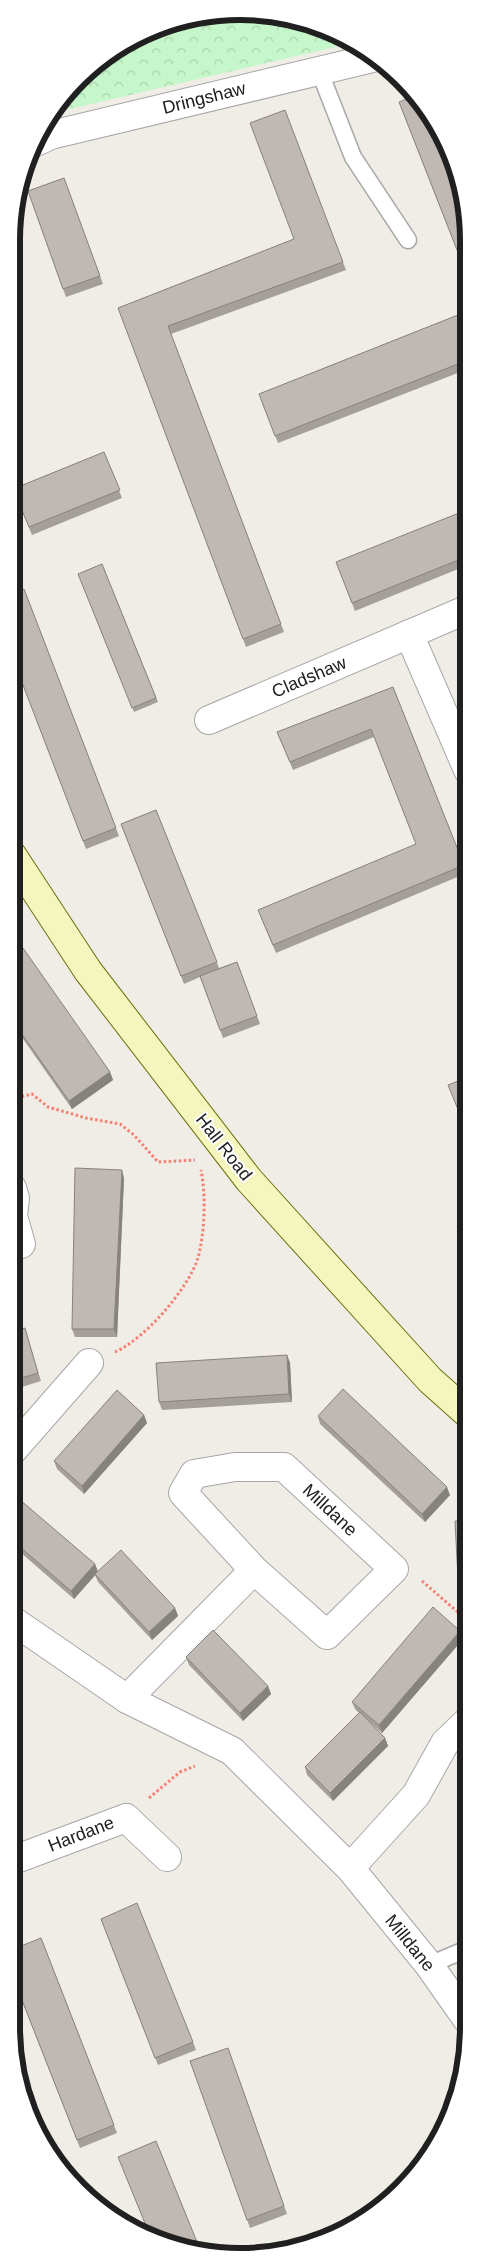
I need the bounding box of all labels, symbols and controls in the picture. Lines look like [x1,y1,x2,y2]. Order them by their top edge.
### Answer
street label: Dringshaw [160,78,249,118]
street label: Cladshaw [269,652,350,702]
street label: Hall Road [192,1110,256,1184]
street label: Milldane [299,1480,361,1540]
street label: Hardane [45,1812,117,1856]
street label: Milldane [381,1911,439,1975]

